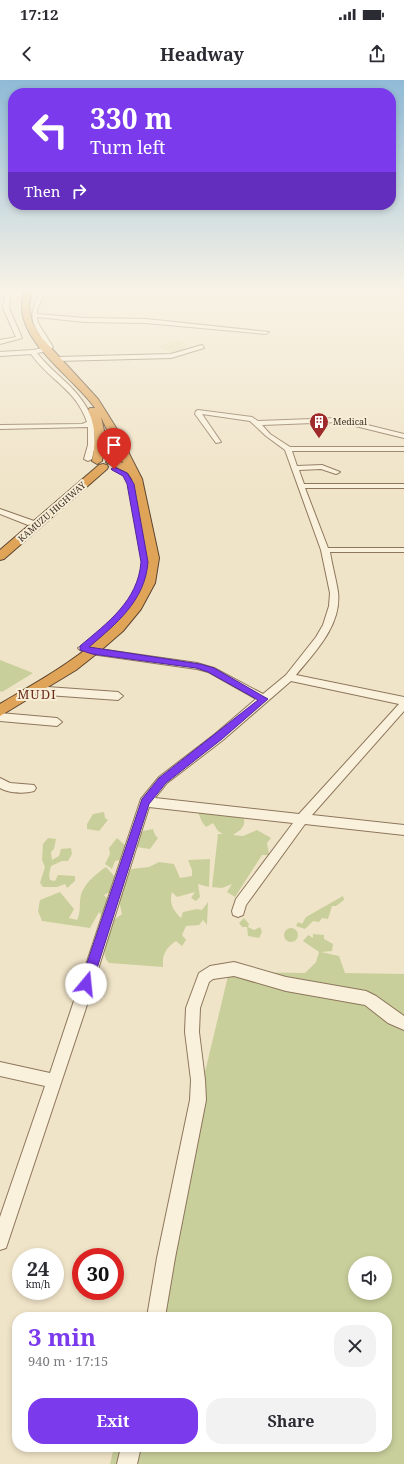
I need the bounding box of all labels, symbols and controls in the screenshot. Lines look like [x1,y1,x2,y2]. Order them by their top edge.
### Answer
text: 17:12 [20,4,58,24]
text: Headway [160,42,244,66]
icon: back [16,43,38,65]
icon: share [366,43,388,65]
text: 330 m [90,99,172,137]
icon: left [24,104,76,156]
text: Turn left [90,135,165,159]
icon: right [68,180,90,202]
text: Then [24,181,60,201]
building icon: Medical [308,411,330,439]
place label: Medical [333,415,367,428]
pin [97,428,131,469]
icon: arrive [103,434,125,456]
street label: KAMUZU HIGHWAY [15,478,89,545]
district label: MUDI [17,685,57,703]
position arrow [65,963,107,1005]
speed limit sign: 30 [72,1248,124,1300]
text: 24 [27,1255,49,1282]
map controls [348,1256,392,1300]
button: sound [348,1256,392,1300]
text: km/h [26,1277,50,1291]
text: 3 min [28,1320,96,1353]
button: close [334,1325,376,1367]
text: 940 m · 17:15 [28,1352,108,1370]
button: Exit [28,1398,198,1444]
button: Share [206,1398,376,1444]

